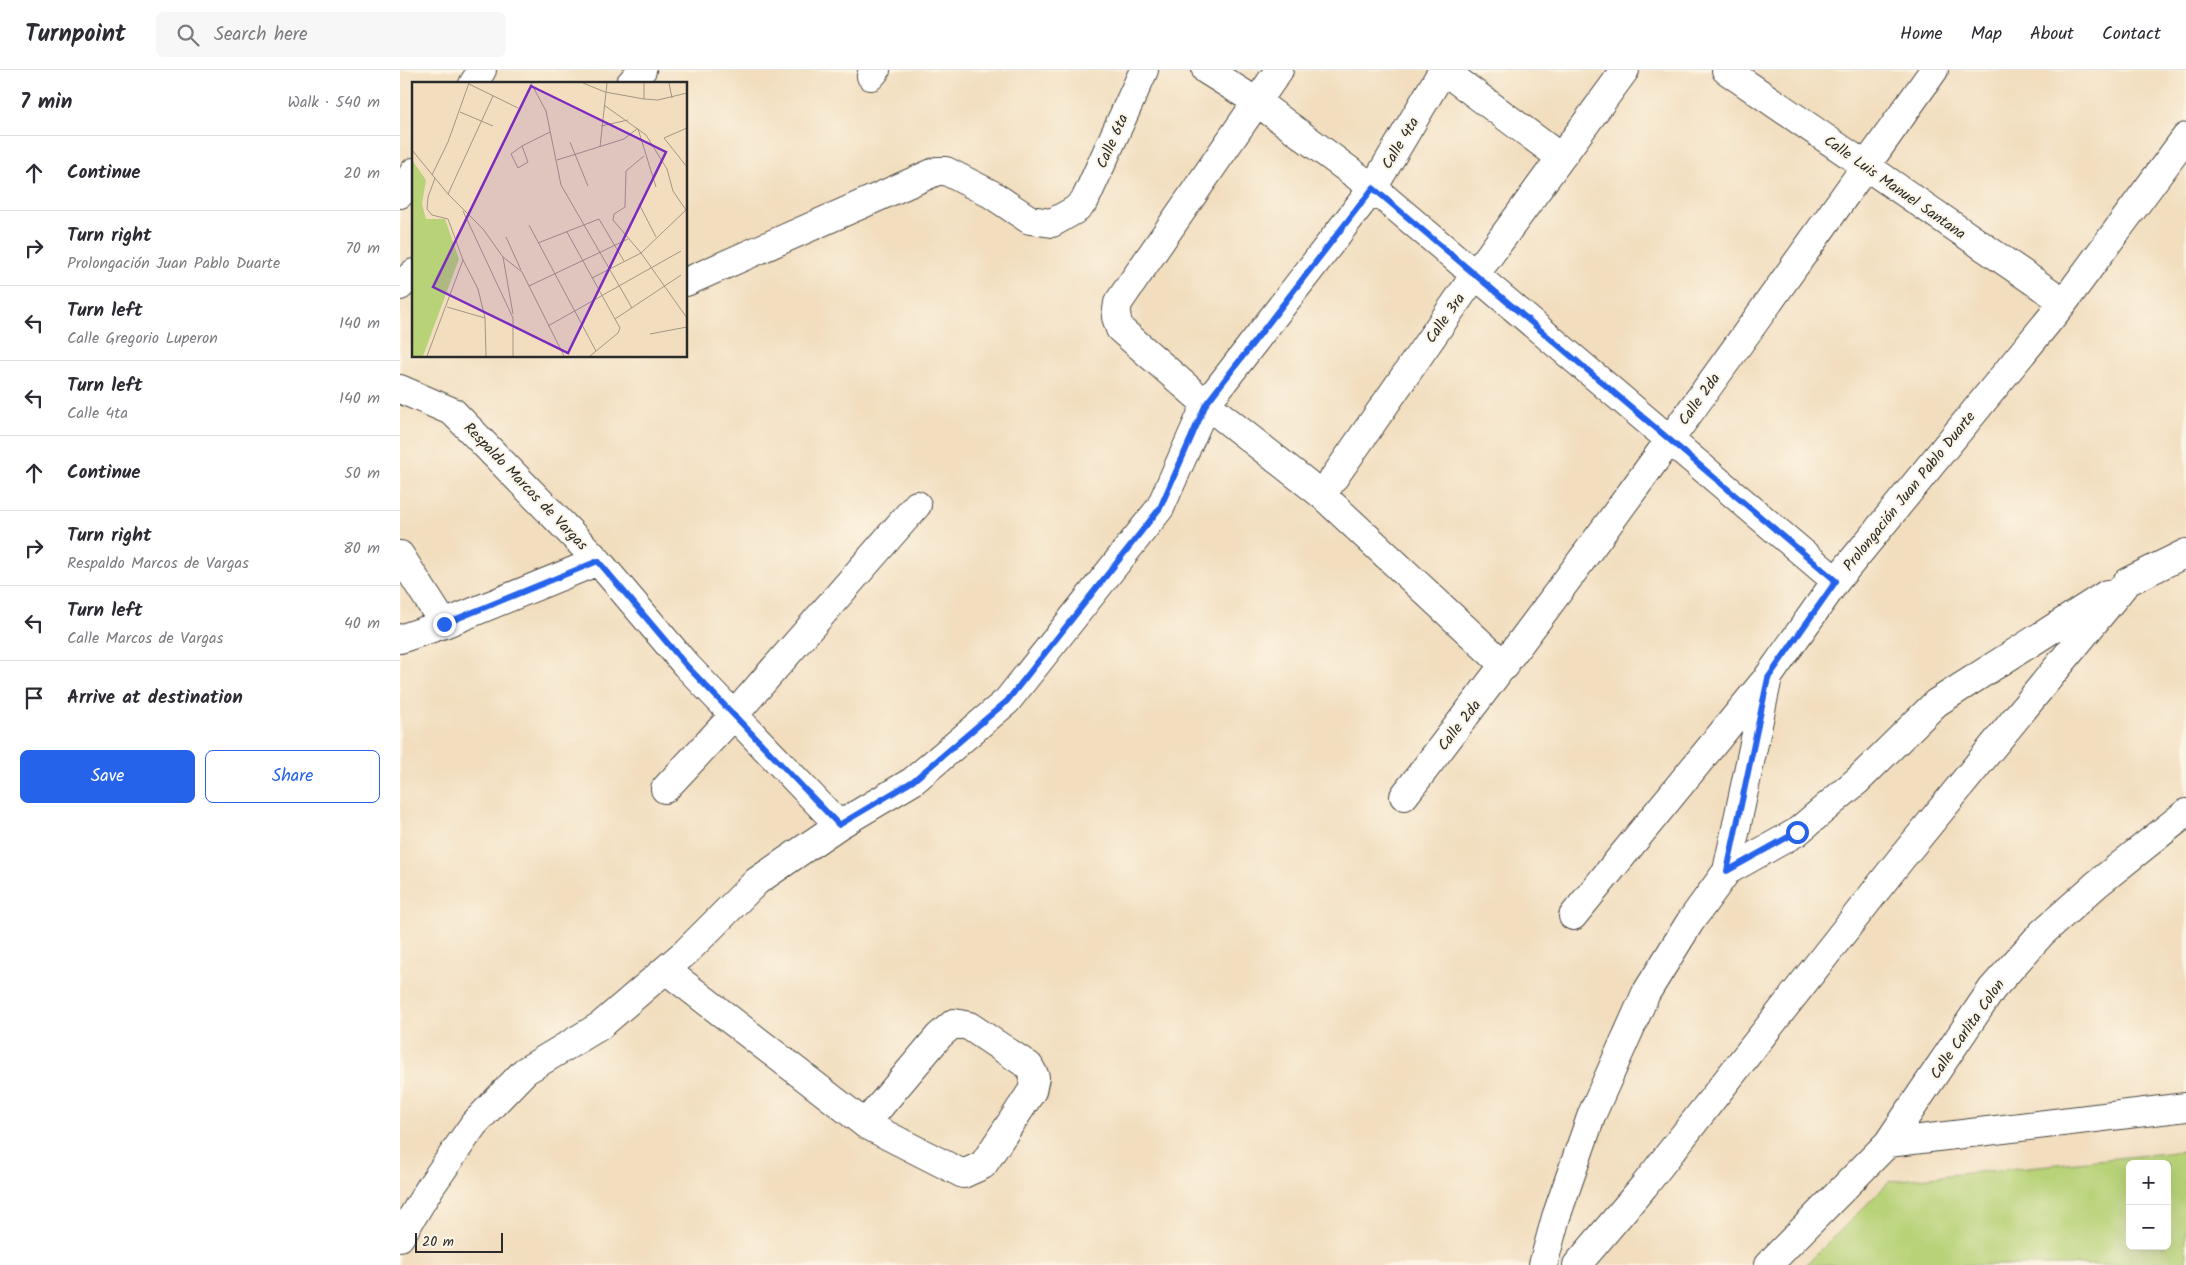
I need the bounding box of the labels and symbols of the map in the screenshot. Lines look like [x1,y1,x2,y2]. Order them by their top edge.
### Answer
inset map [412,82,688,358]
street label: Calle 6ta [1090,110,1136,172]
street label: Calle 4ta [1376,113,1426,174]
street label: Calle Luis Manuel Santana [1818,130,1970,246]
street label: Calle 3ra [1420,288,1472,349]
street label: Calle 2da [1673,369,1727,431]
street label: Prolongación Juan Pablo Duarte [1838,406,1982,577]
street label: Respaldo Marcos de Vargas [457,417,594,557]
route end [433,613,456,636]
street label: Calle 2da [1432,695,1488,756]
route start [1786,821,1809,844]
street label: Calle Carlita Colon [1924,975,2011,1085]
scale bar [415,1230,502,1253]

